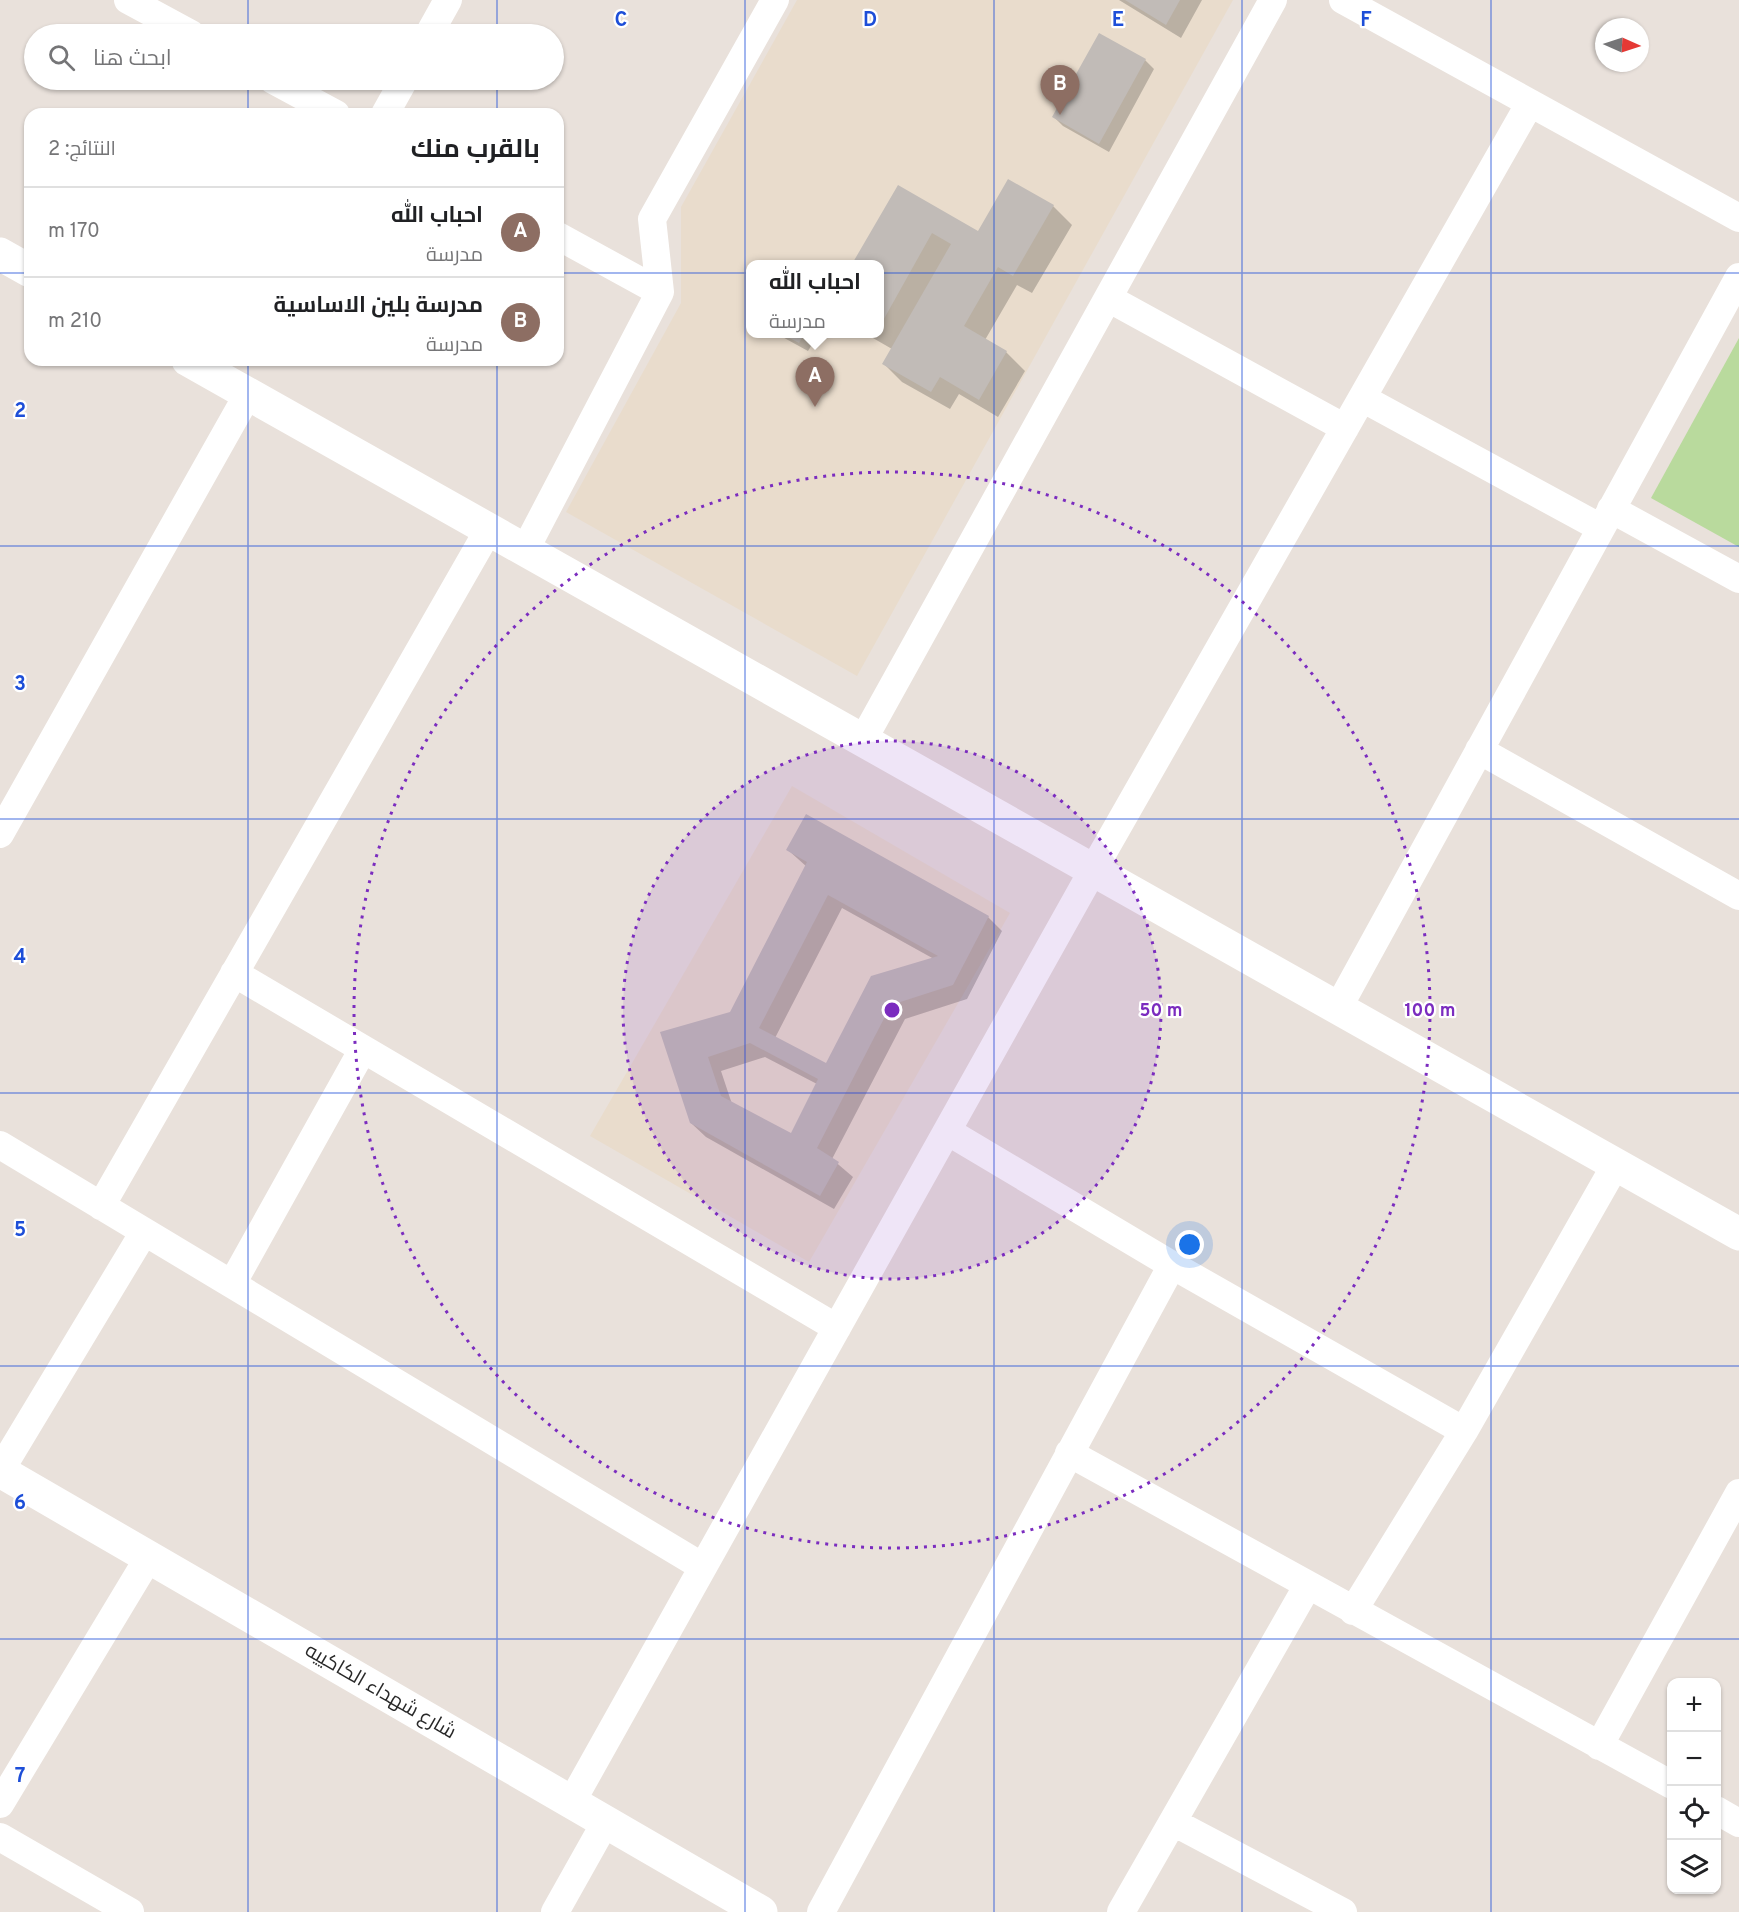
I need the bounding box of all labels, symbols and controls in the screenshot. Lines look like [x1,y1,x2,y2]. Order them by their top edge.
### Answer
text: C [615,8,627,34]
text: D [863,8,877,34]
text: E [1112,8,1124,34]
text: F [1360,8,1372,34]
north arrow [1595,18,1649,72]
search box [24,24,564,90]
icon: search [45,41,78,74]
text: ابحث هنا [93,46,172,73]
pin: B [1040,66,1080,115]
text: بالقرب منك [411,134,540,167]
text: النتائج: 2 [48,137,116,163]
text: احباب الله [391,203,483,230]
text: 170 m [48,219,100,245]
text: A [513,219,528,245]
text: مدرسة [426,243,483,269]
popup [746,260,884,338]
text: احباب الله [769,270,861,297]
text: مدرسة بلين الاساسية [274,293,483,320]
text: 210 m [48,309,102,335]
text: B [514,309,527,335]
text: مدرسة [769,310,826,336]
text: مدرسة [426,333,483,359]
pin: A [796,358,834,407]
text: 2 [14,399,26,425]
text: 3 [14,672,26,698]
text: 4 [14,945,26,971]
centre of rings [882,1000,902,1020]
text: 50 m [1139,1000,1183,1023]
text: 100 m [1404,1000,1456,1023]
text: 5 [14,1218,26,1244]
your location [1175,1230,1204,1259]
text: 6 [14,1491,26,1517]
street label: شارع شهداء الكاكييه [300,1638,460,1746]
map controls [1667,1678,1721,1894]
button: + [1667,1678,1721,1732]
button: − [1667,1732,1721,1786]
text: 7 [15,1764,25,1790]
button: locate [1667,1786,1721,1840]
button: layers [1667,1840,1721,1894]

